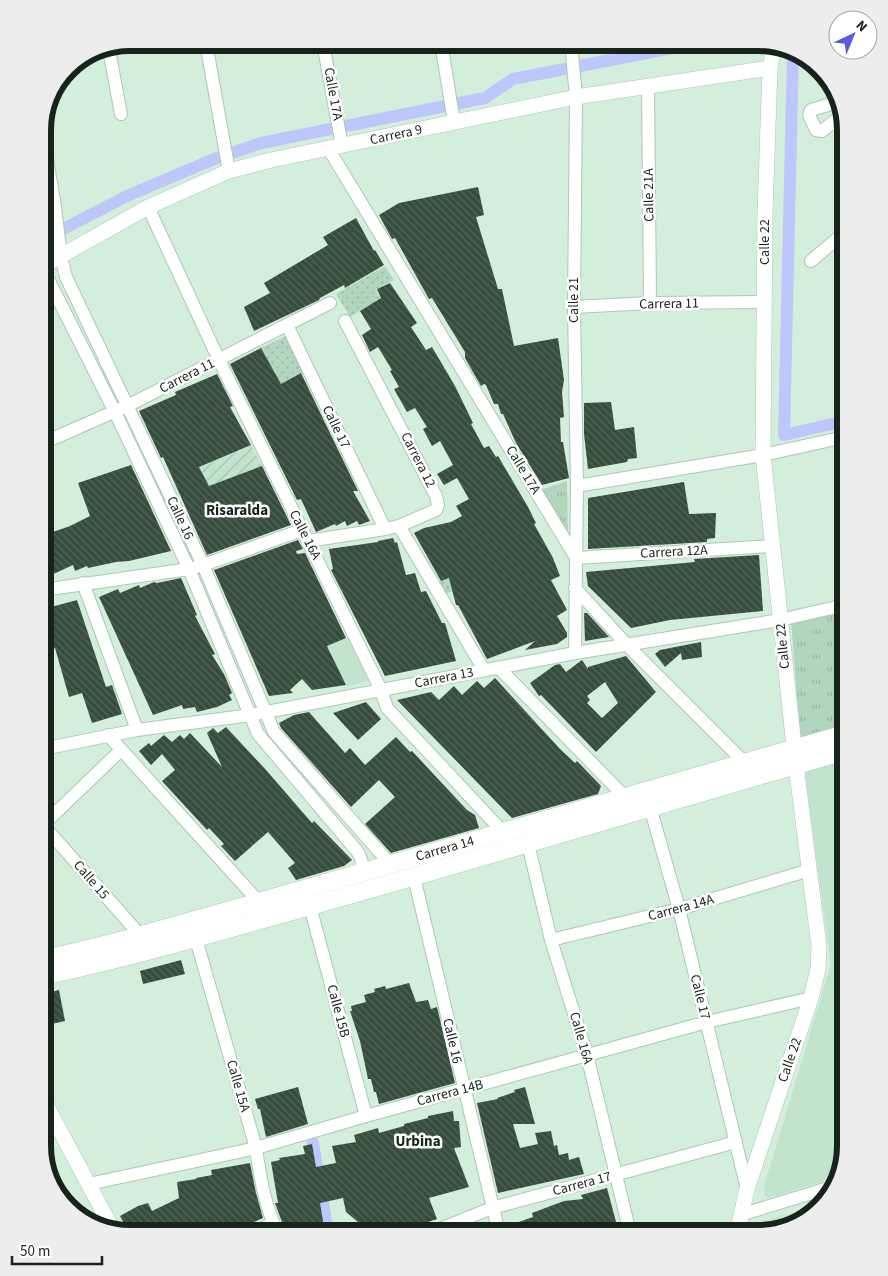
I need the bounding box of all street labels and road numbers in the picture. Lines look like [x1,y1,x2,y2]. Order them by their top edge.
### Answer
street label: Calle 17A [319,66,348,122]
street label: Carrera 9 [368,120,424,150]
street label: Calle 21A [639,168,659,222]
street label: Calle 22 [755,219,775,265]
street label: Calle 21 [564,277,584,323]
street label: Carrera 11 [639,293,699,315]
street label: Carrera 11 [156,353,218,399]
street label: Calle 17 [317,402,355,452]
street label: Carrera 12 [395,429,441,491]
street label: Calle 17A [501,442,546,498]
street label: Calle 16 [161,493,199,543]
street label: Calle 16A [284,507,326,564]
street label: Carrera 12A [640,540,709,564]
street label: Calle 22 [771,622,795,670]
street label: Carrera 13 [413,662,475,694]
street label: Carrera 14 [413,831,477,867]
street label: Calle 15 [68,856,114,904]
street label: Carrera 14A [646,890,717,926]
street label: Calle 17 [685,972,715,1022]
street label: Calle 15B [321,982,355,1040]
street label: Calle 16A [564,1010,598,1067]
street label: Calle 16 [437,1016,467,1066]
street label: Calle 22 [773,1035,807,1085]
street label: Calle 15A [221,1058,255,1115]
street label: Carrera 14B [415,1075,485,1111]
street label: Carrera 17 [550,1167,614,1201]

